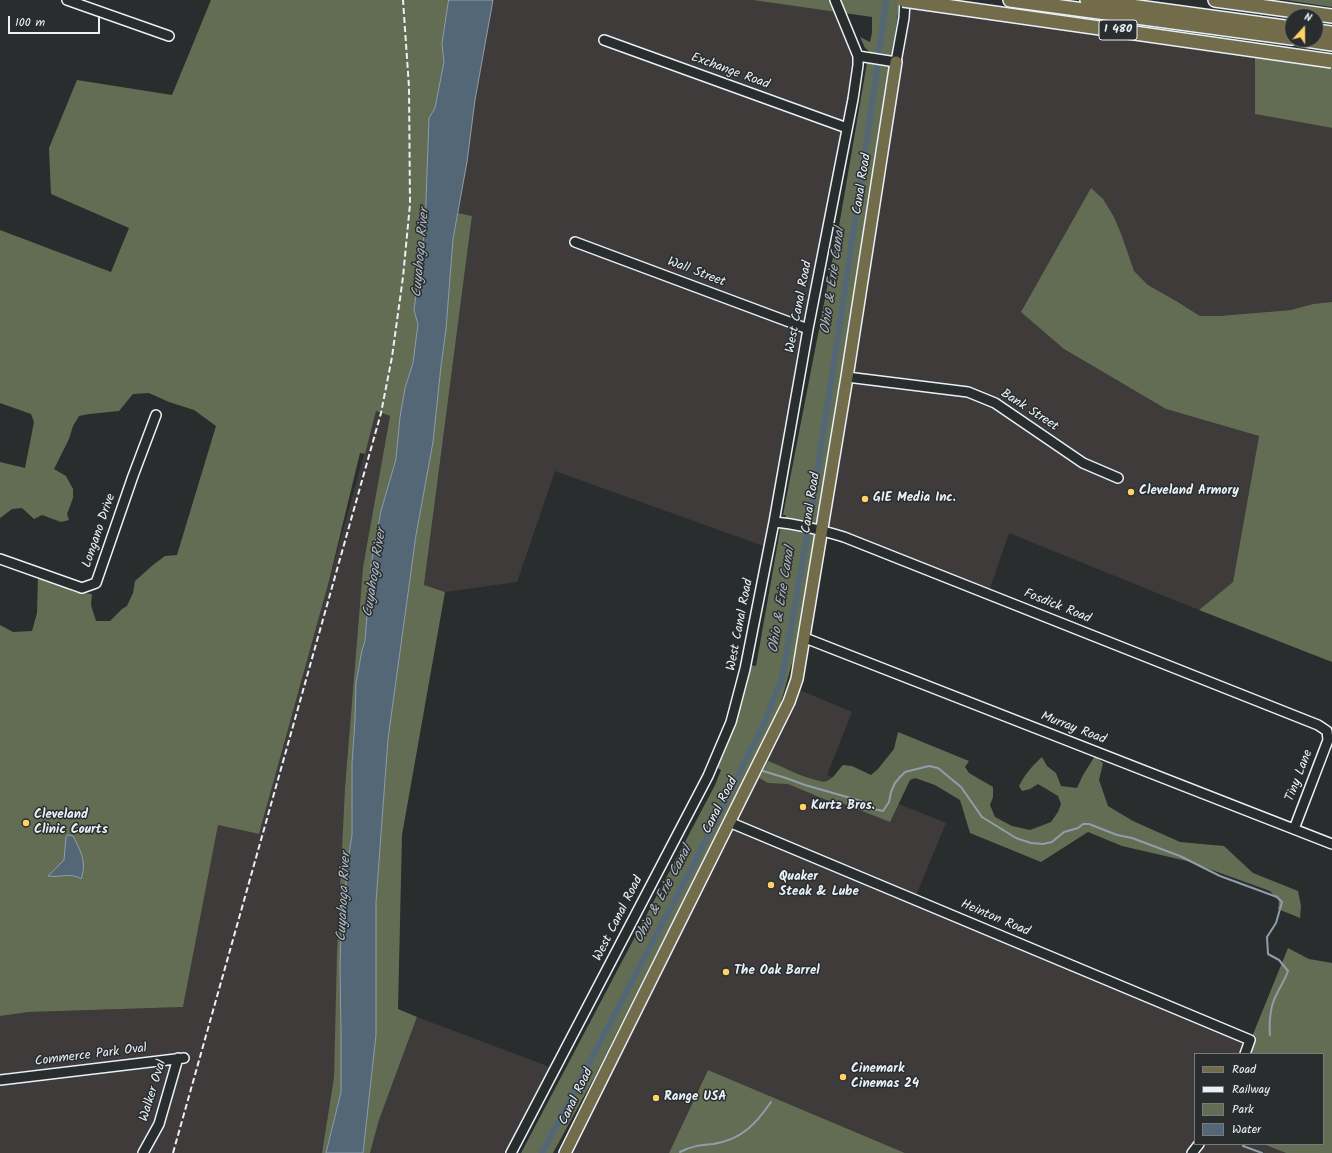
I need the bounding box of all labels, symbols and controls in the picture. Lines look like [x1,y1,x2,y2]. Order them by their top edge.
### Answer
scale bar [10,8,102,34]
north arrow [1284,8,1324,48]
text: N [1301,8,1314,27]
text: 100 m [15,13,45,32]
road number: I 480 [1099,20,1137,40]
street label: Exchange Road [689,51,771,93]
street label: Canal Road [850,152,876,216]
water label: Cuyahoga River [410,208,434,298]
water label: Ohio & Erie Canal [818,227,850,335]
street label: Wall Street [665,255,727,291]
street label: West Canal Road [783,260,817,354]
street label: Bank Street [997,387,1061,435]
street label: Canal Road [799,471,825,535]
place label: Cleveland Armory [1139,484,1239,500]
marker: Cleveland Armory [1126,487,1136,497]
place label: GIE Media Inc. [873,491,956,507]
street label: Longano Drive [80,492,120,570]
marker: GIE Media Inc. [860,494,870,504]
water label: Cuyahoga River [361,528,391,618]
water label: Ohio & Erie Canal [766,546,800,654]
street label: West Canal Road [724,578,758,672]
street label: Fosdick Road [1021,586,1093,628]
street label: Murray Road [1038,709,1108,749]
street label: Tiny Lane [1283,748,1317,804]
street label: Canal Road [700,775,742,837]
place label: Kurtz Bros. [811,799,875,815]
marker: Kurtz Bros. [798,802,808,812]
place label: Cleveland Clinic Courts [34,808,108,839]
marker: Cleveland Clinic Courts [21,818,31,828]
water label: Ohio & Erie Canal [631,844,697,946]
water label: Cuyahoga River [334,852,356,942]
place label: Quaker Steak & Lube [779,870,859,901]
street label: West Canal Road [591,874,647,964]
marker: Quaker Steak & Lube [766,880,776,890]
street label: Heinton Road [958,897,1032,941]
place label: The Oak Barrel [734,964,820,980]
marker: The Oak Barrel [721,967,731,977]
street label: Commerce Park Oval [34,1041,148,1071]
legend [1194,1053,1324,1145]
street label: Walker Oval [137,1058,171,1124]
text: Road [1232,1060,1256,1079]
place label: Cinemark Cinemas 24 [851,1062,919,1093]
street label: Canal Road [557,1066,597,1128]
marker: Cinemark Cinemas 24 [838,1072,848,1082]
text: Railway [1232,1080,1270,1099]
place label: Range USA [664,1090,726,1106]
marker: Range USA [651,1093,661,1103]
text: Park [1232,1100,1254,1119]
text: Water [1232,1120,1261,1139]

